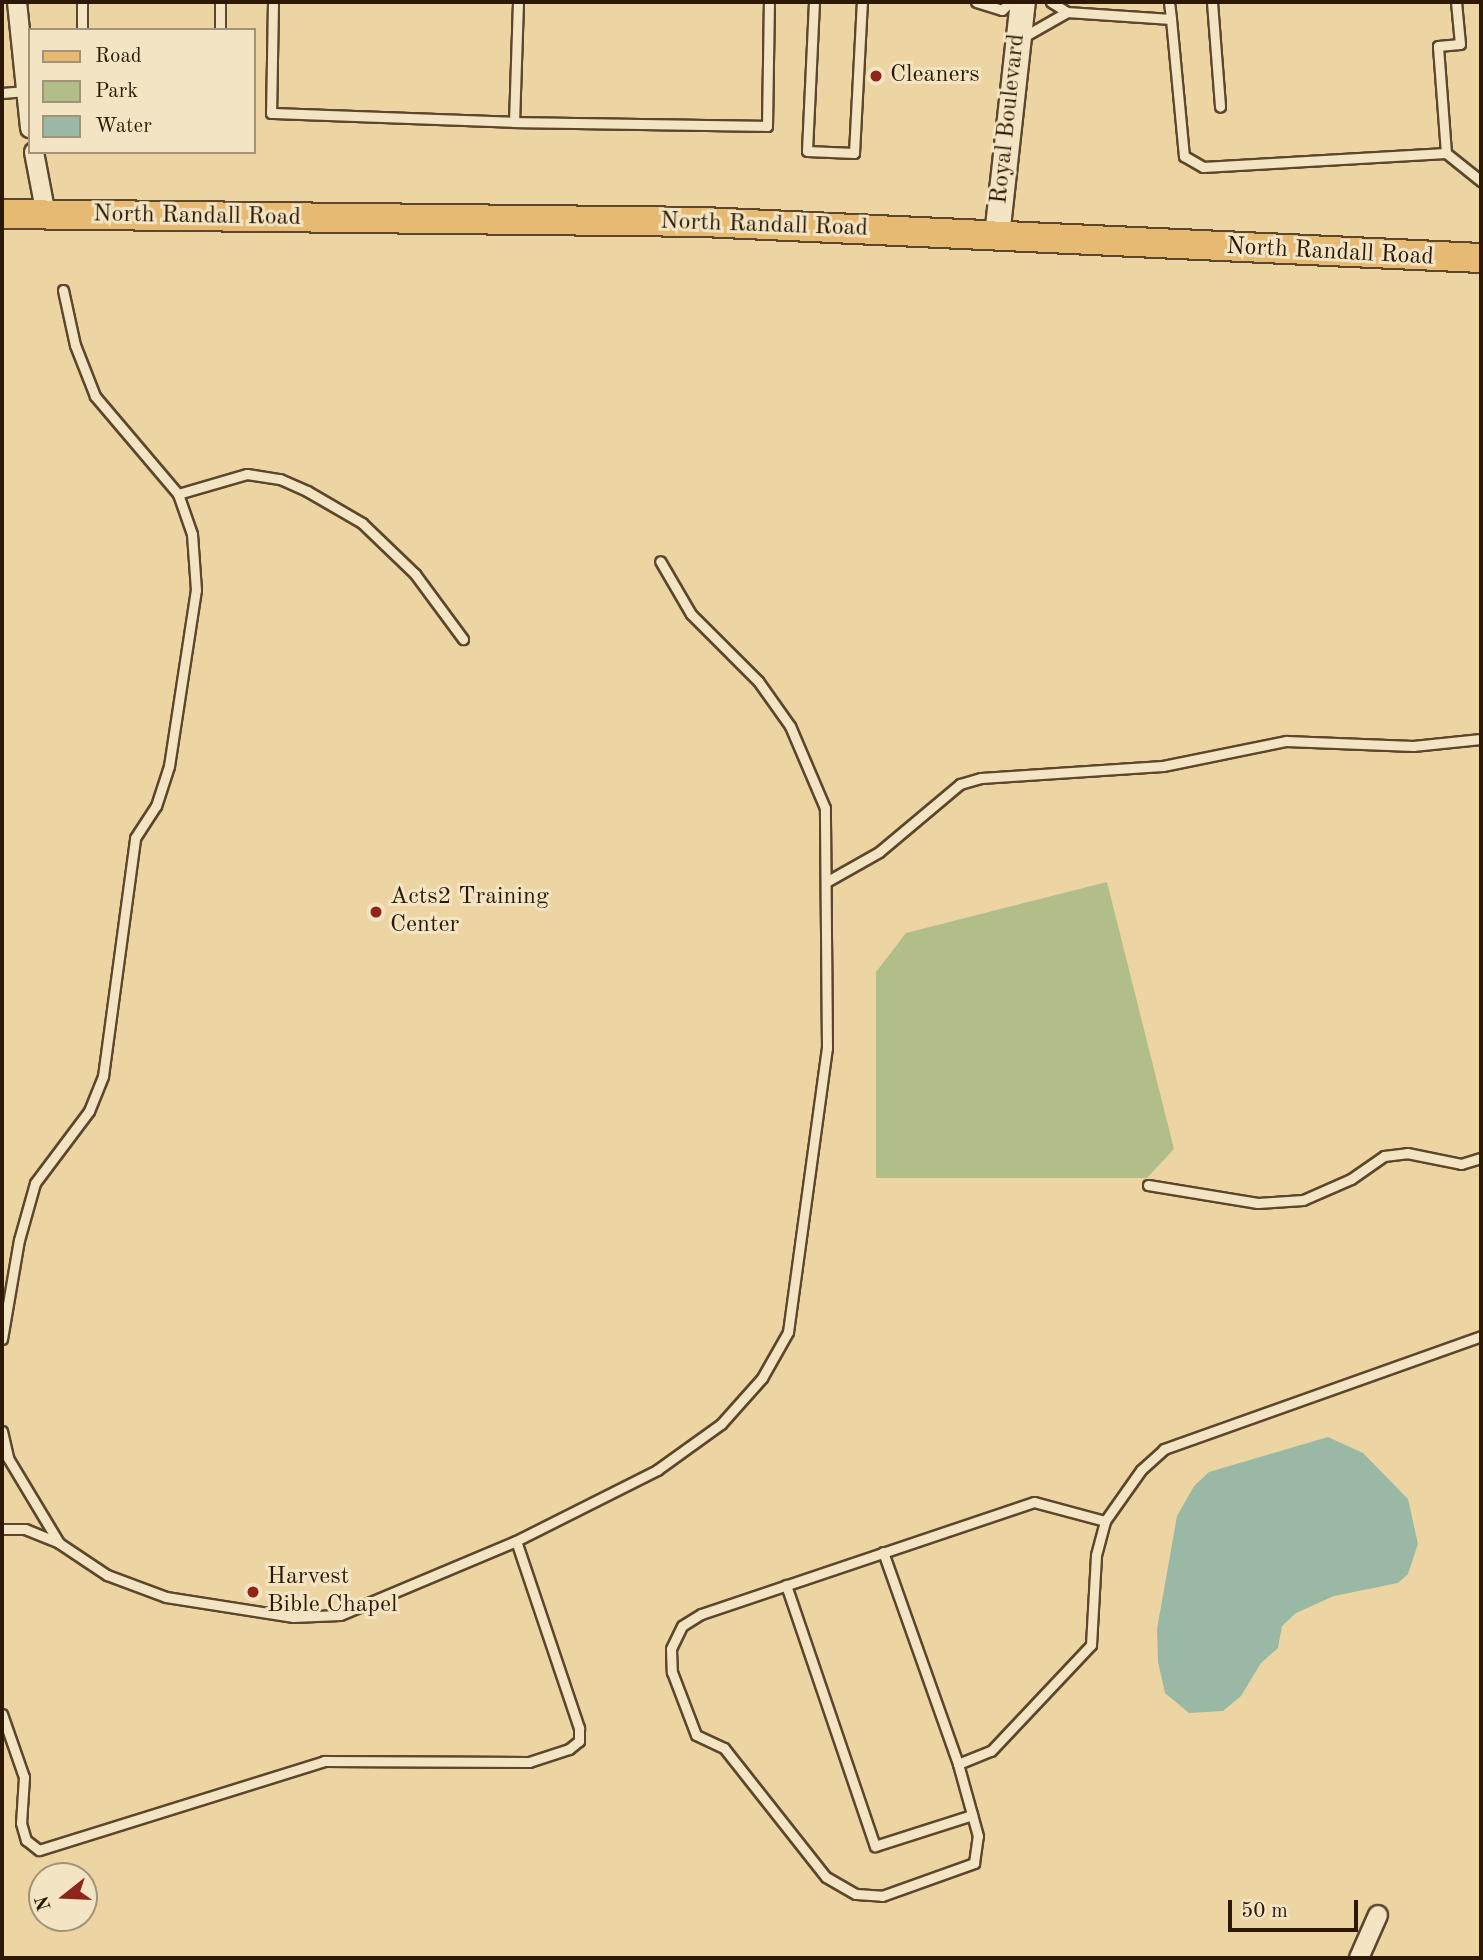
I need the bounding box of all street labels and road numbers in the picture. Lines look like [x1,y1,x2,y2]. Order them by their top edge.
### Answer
street label: Royal Boulevard [986,32,1032,206]
street label: North Randall Road [93,201,301,233]
street label: North Randall Road [660,208,868,244]
street label: North Randall Road [1225,233,1435,273]

